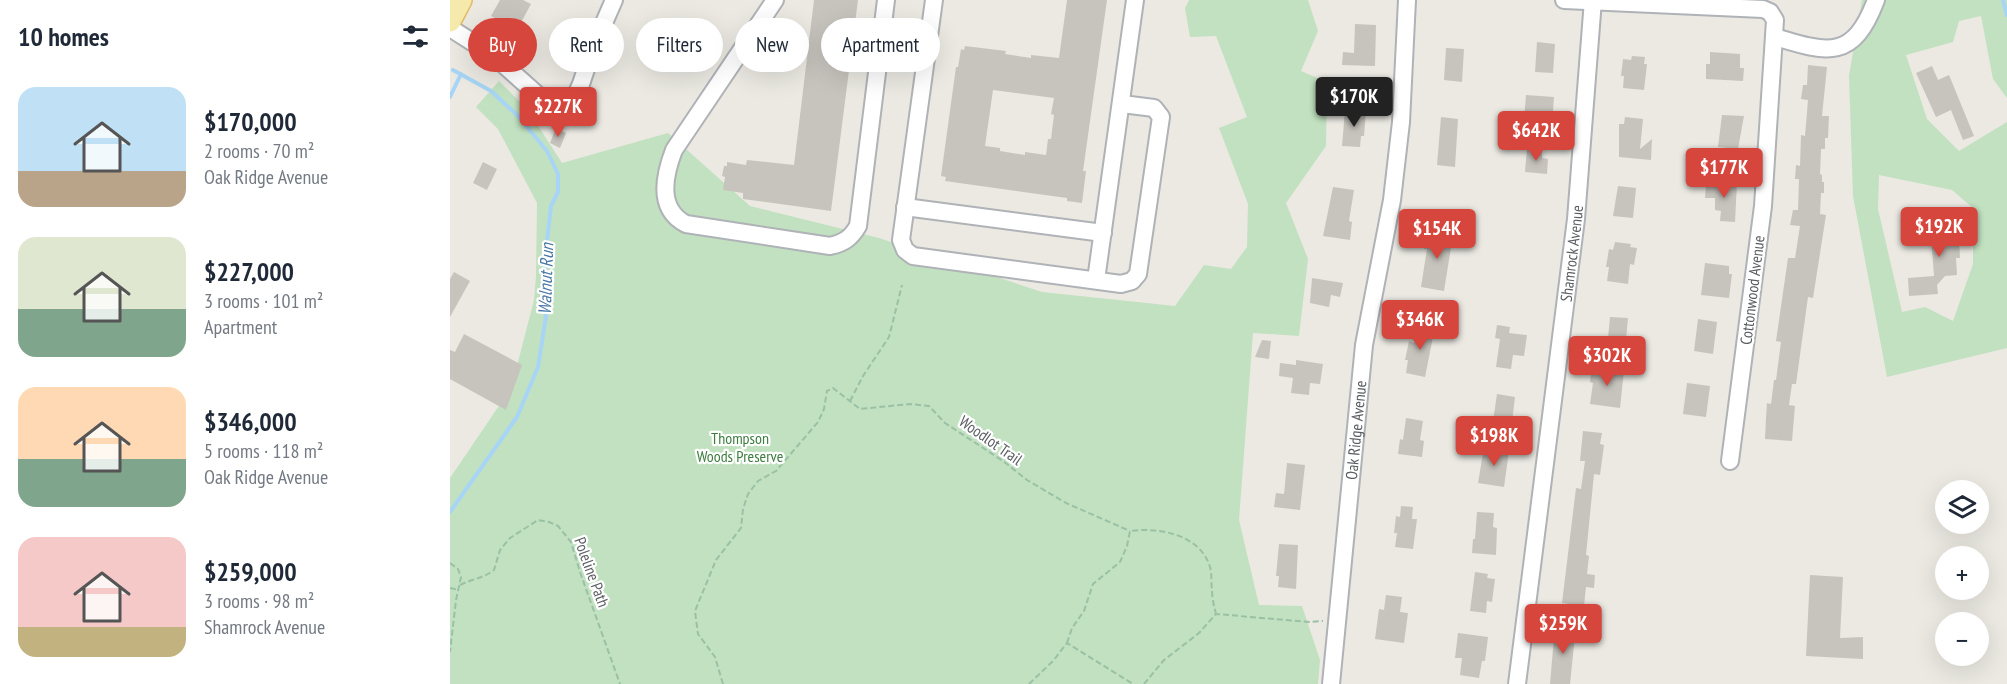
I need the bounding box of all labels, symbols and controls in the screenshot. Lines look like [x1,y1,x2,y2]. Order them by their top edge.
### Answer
chip: Buy [468,18,537,72]
chip: Rent [549,18,624,72]
chip: Filters [636,18,723,72]
chip: New [735,18,809,72]
chip: Apartment [821,18,940,72]
text: 10 homes [18,20,109,53]
icon: filters [399,20,432,53]
pin: $170K [1312,77,1396,128]
text: $170K [1330,83,1378,109]
pin: $227K [516,87,600,138]
text: $227K [534,93,582,119]
text: $170,000 [204,105,297,138]
icon: home [66,111,138,183]
pin: $642K [1494,111,1578,162]
text: $642K [1512,117,1560,143]
text: 2 rooms · 70 m² [204,138,314,164]
pin: $177K [1682,148,1766,199]
text: $177K [1700,154,1748,180]
text: Oak Ridge Avenue [204,164,328,190]
street label: Shamrock Avenue [1556,204,1587,303]
pin: $192K [1897,207,1981,258]
pin: $154K [1395,209,1479,260]
text: $192K [1915,213,1963,239]
text: $154K [1413,215,1461,241]
street label: Cottonwood Avenue [1735,234,1769,346]
water label: Walnut Run [533,242,558,315]
text: $227,000 [204,255,294,288]
icon: home [66,261,138,333]
text: 3 rooms · 101 m² [204,288,323,314]
pin: $346K [1378,300,1462,351]
text: $346K [1396,306,1444,332]
text: Apartment [204,314,277,340]
pin: $302K [1565,336,1649,387]
text: $302K [1583,342,1631,368]
street label: Oak Ridge Avenue [1341,380,1370,481]
text: $346,000 [204,405,297,438]
icon: home [66,411,138,483]
street label: Woodlot Trail [955,411,1027,469]
pin: $198K [1452,416,1536,467]
text: $198K [1470,422,1518,448]
park label: Thompson Woods Preserve [697,428,783,466]
text: 5 rooms · 118 m² [204,438,323,464]
text: Oak Ridge Avenue [204,464,328,490]
map controls [1935,480,1989,666]
button: layers [1935,480,1989,534]
street label: Poleline Path [570,534,614,610]
button: + [1935,546,1989,600]
text: $259,000 [204,555,297,588]
icon: home [66,561,138,633]
text: 3 rooms · 98 m² [204,588,314,614]
pin: $259K [1521,604,1605,655]
text: $259K [1539,610,1587,636]
button: − [1935,612,1989,666]
text: Shamrock Avenue [204,614,325,640]

